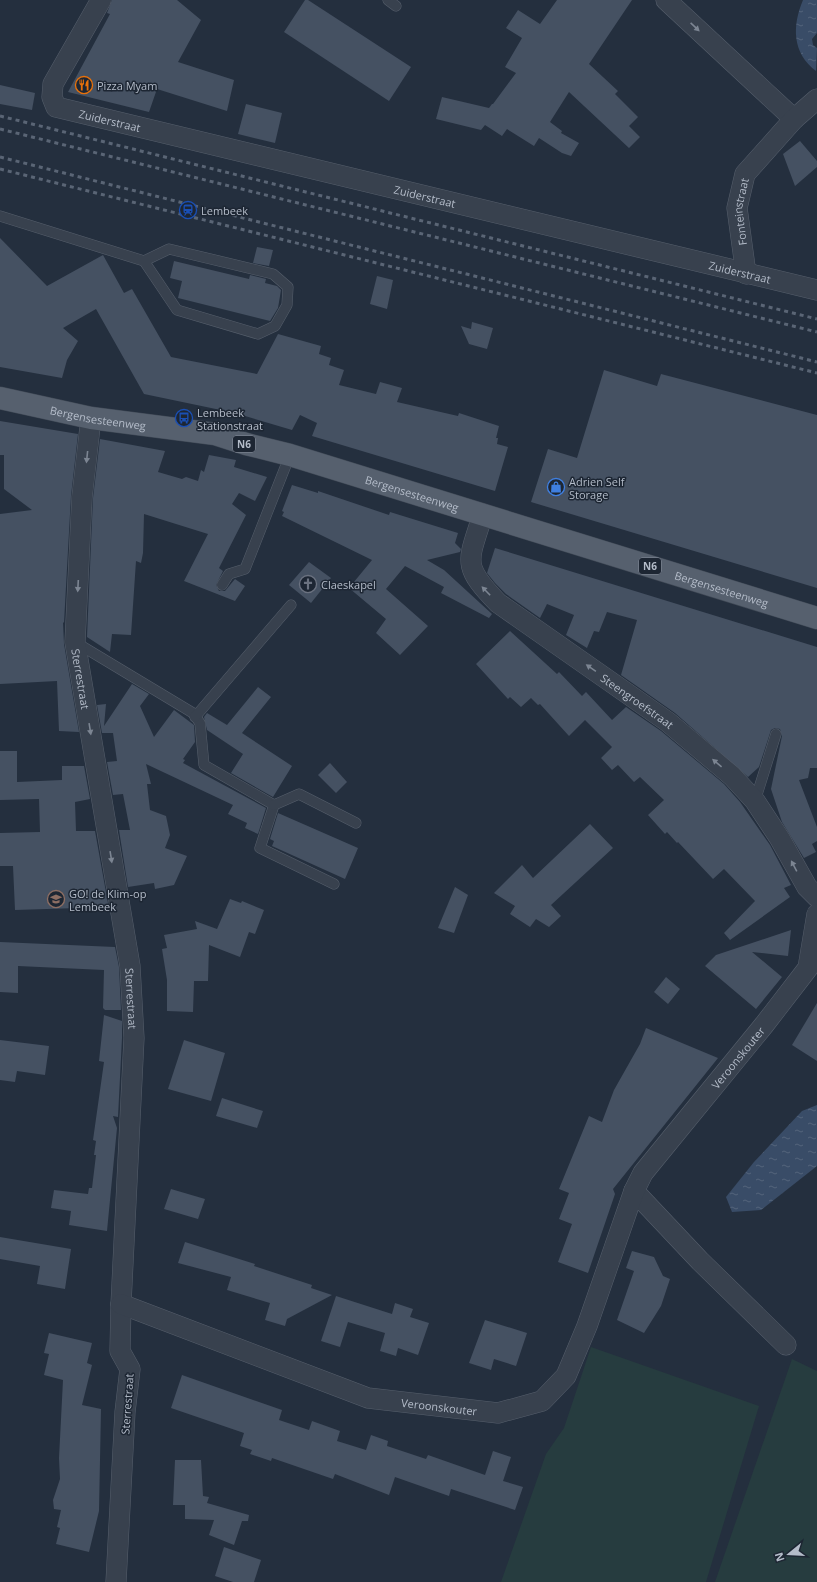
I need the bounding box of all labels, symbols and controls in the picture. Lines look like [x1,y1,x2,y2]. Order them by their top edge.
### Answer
one-way arrow [689,22,700,31]
restaurant icon: Pizza Myam [74,75,94,95]
place label: Pizza Myam [97,78,157,93]
street label: Zuiderstraat [77,105,142,135]
street label: Fonteinstraat [729,176,751,247]
street label: Zuiderstraat [393,181,457,210]
station icon: Lembeek [178,200,198,220]
place label: Lembeek [201,203,248,218]
street label: Zuiderstraat [708,257,772,286]
street label: Bergensesteenweg [49,402,147,433]
place label: Lembeek Stationstraat [197,405,263,433]
bus stop icon: Lembeek Stationstraat [174,408,194,428]
road number: N6 [233,436,255,452]
one-way arrow [84,451,90,463]
street label: Bergensesteenweg [364,471,461,514]
place label: Adrien Self Storage [569,474,626,502]
shop icon: Adrien Self Storage [546,477,566,497]
road number: N6 [639,558,661,574]
street label: Bergensesteenweg [673,567,770,610]
church icon: Claeskapel [298,574,318,594]
place label: Claeskapel [321,577,376,592]
one-way arrow [74,580,81,592]
one-way arrow [481,586,491,596]
street label: Sterrestraat [69,647,94,710]
one-way arrow [585,664,596,672]
street label: Steengroefstraat [598,670,677,731]
one-way arrow [87,723,93,735]
one-way arrow [711,758,722,767]
one-way arrow [109,851,115,863]
one-way arrow [791,860,798,871]
place label: GO! de Klim-op Lembeek [69,886,147,914]
school or university icon: GO! de Klim-op Lembeek [46,889,66,909]
street label: Sterrestraat [123,968,141,1030]
street label: Veroonskouter [708,1023,768,1092]
street label: Sterrestraat [117,1373,137,1435]
street label: Veroonskouter [401,1394,478,1418]
north arrow [769,1534,809,1574]
text: N [770,1551,788,1564]

